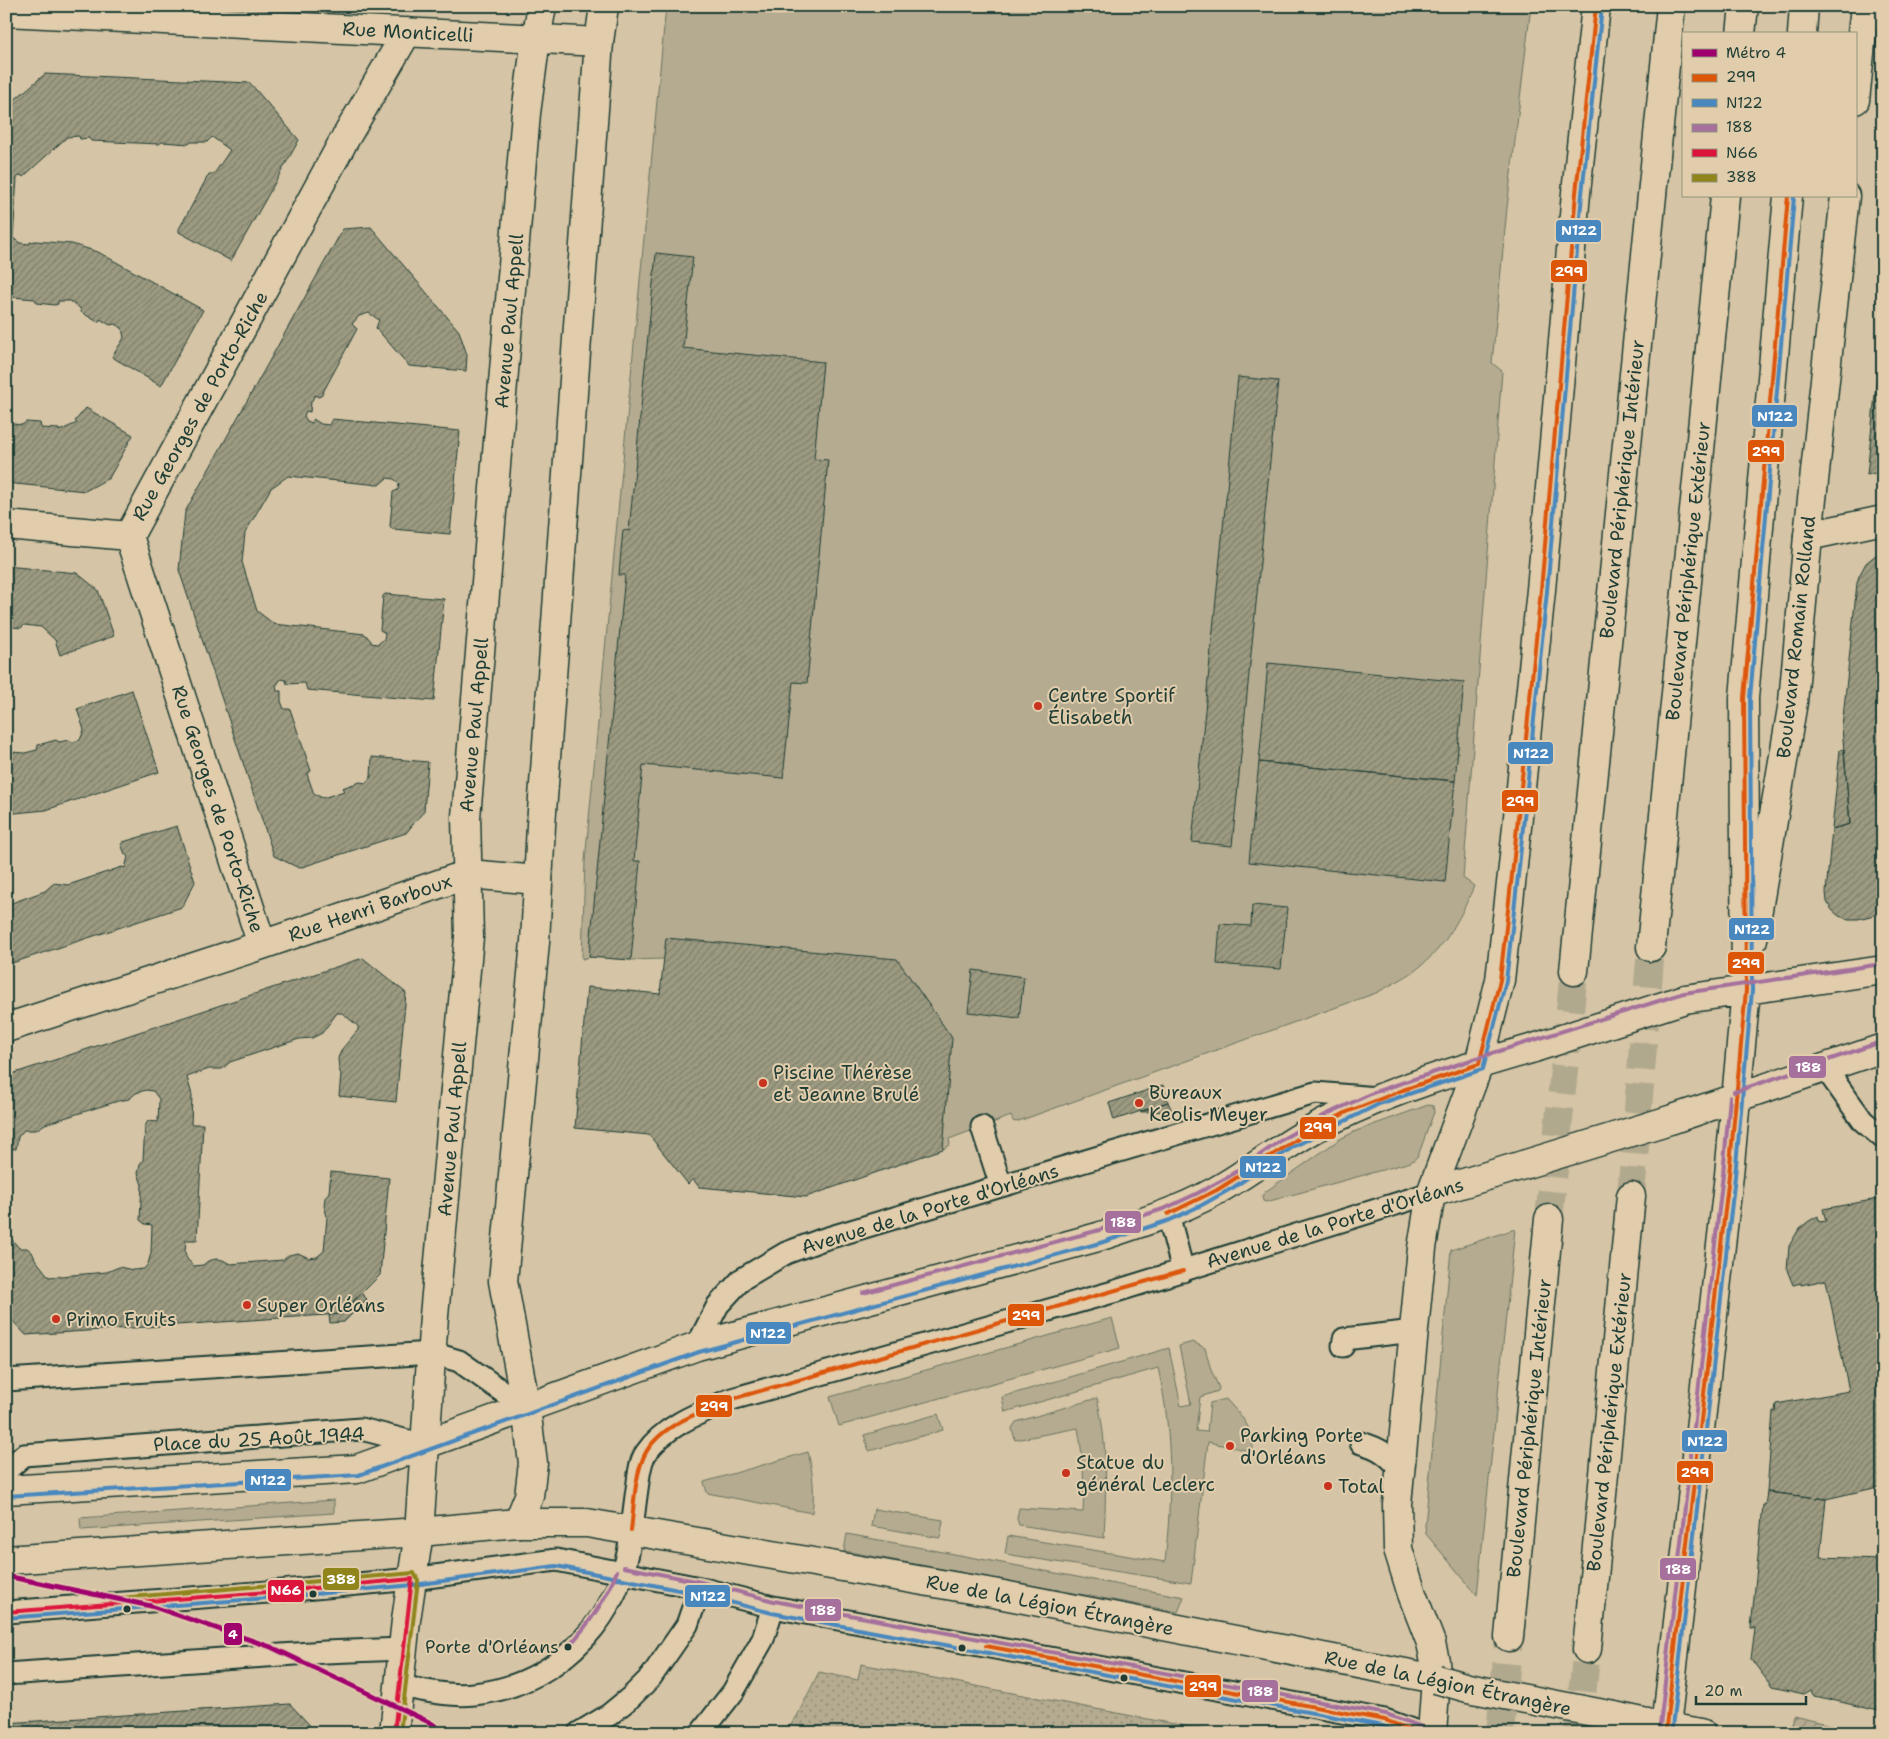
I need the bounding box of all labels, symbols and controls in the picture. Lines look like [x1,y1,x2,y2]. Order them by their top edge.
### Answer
street label: Rue Monticelli [342,16,474,48]
legend [1682,32,1856,198]
text: Métro 4 [1726,43,1786,63]
text: 299 [1726,67,1756,87]
text: N122 [1726,93,1763,113]
text: 188 [1726,117,1753,137]
text: N66 [1726,143,1758,163]
text: 388 [1726,167,1757,187]
line badge: N122 [1555,219,1602,243]
text: N122 [1561,221,1597,239]
street label: Avenue Paul Appell [489,232,529,410]
line badge: 299 [1550,259,1588,283]
text: 299 [1555,262,1583,280]
street label: Rue Georges de Porto-Riche [126,287,274,525]
street label: Boulevard Périphérique Intérieur [1594,338,1650,640]
line badge: N122 [1751,404,1798,428]
text: N122 [1757,407,1793,425]
street label: Boulevard Périphérique Extérieur [1660,420,1716,722]
line badge: 299 [1747,439,1785,463]
text: 299 [1752,442,1780,460]
street label: Boulevard Romain Rolland [1771,514,1821,760]
street label: Avenue Paul Appell [454,636,494,814]
street label: Rue Georges de Porto-Riche [166,682,270,936]
place label: Centre Sportif Élisabeth [1048,683,1176,730]
marker: Centre Sportif Élisabeth [1032,700,1044,712]
line badge: N122 [1507,741,1554,765]
text: N122 [1513,744,1549,762]
line badge: 299 [1501,789,1539,813]
text: 299 [1506,792,1534,810]
street label: Rue Henri Barboux [285,868,455,948]
line badge: N122 [1728,917,1775,941]
text: N122 [1734,920,1770,938]
line badge: 299 [1727,951,1765,975]
text: 299 [1732,954,1760,972]
street label: Avenue Paul Appell [432,1040,472,1218]
line badge: 188 [1788,1055,1827,1079]
text: 188 [1795,1058,1821,1076]
place label: Piscine Thérèse et Jeanne Brulé [773,1060,919,1107]
marker: Piscine Thérèse et Jeanne Brulé [757,1077,769,1089]
place label: Bureaux Keolis Meyer [1149,1080,1268,1127]
marker: Bureaux Keolis Meyer [1133,1097,1145,1109]
line badge: 299 [1299,1116,1337,1140]
text: 299 [1304,1118,1332,1136]
line badge: N122 [1239,1155,1287,1179]
street label: Avenue de la Porte d'Orléans [798,1158,1062,1260]
text: N122 [1245,1158,1281,1176]
street label: Avenue de la Porte d'Orléans [1203,1172,1467,1274]
line badge: 188 [1104,1210,1142,1234]
text: 188 [1110,1213,1136,1231]
street label: Boulevard Périphérique Extérieur [1581,1271,1637,1573]
street label: Boulevard Périphérique Intérieur [1501,1277,1557,1579]
place label: Super Orléans [257,1293,386,1318]
marker: Super Orléans [241,1299,253,1311]
line badge: 299 [1007,1303,1045,1327]
text: 299 [1012,1306,1040,1324]
place label: Primo Fruits [66,1307,176,1332]
marker: Primo Fruits [50,1313,62,1325]
line badge: N122 [745,1321,792,1345]
text: N122 [750,1324,786,1342]
line badge: 299 [695,1394,733,1418]
text: 299 [700,1397,728,1415]
street label: Place du 25 Août 1944 [153,1421,365,1457]
place label: Parking Porte d'Orléans [1240,1423,1364,1470]
line badge: N122 [1681,1429,1728,1453]
text: N122 [1687,1432,1723,1450]
marker: Parking Porte d'Orléans [1224,1440,1236,1452]
place label: Statue du général Leclerc [1076,1450,1215,1497]
line badge: 299 [1676,1460,1714,1484]
text: 299 [1681,1463,1709,1481]
marker: Statue du général Leclerc [1060,1467,1072,1479]
line badge: N122 [244,1468,292,1492]
text: N122 [250,1471,286,1489]
place label: Total [1338,1474,1384,1499]
marker: Total [1322,1480,1334,1492]
line badge: 188 [1659,1557,1697,1581]
text: 188 [1665,1560,1691,1578]
line badge: 388 [322,1567,360,1591]
street label: Rue de la Légion Étrangère [924,1568,1176,1641]
text: 388 [326,1570,356,1588]
line badge: N66 [267,1579,305,1603]
text: N66 [271,1581,302,1599]
line badge: N122 [684,1584,731,1608]
text: N122 [690,1587,726,1605]
unlabelled marker [308,1589,318,1599]
line badge: 188 [804,1598,842,1622]
text: 188 [810,1601,836,1619]
unlabelled marker [122,1604,132,1614]
line badge: 4 [223,1622,243,1646]
text: 4 [228,1625,238,1643]
place label: Porte d'Orléans [425,1635,559,1659]
marker: Porte d'Orléans [563,1642,573,1652]
unlabelled marker [957,1643,967,1653]
street label: Rue de la Légion Étrangère [1322,1644,1574,1721]
unlabelled marker [1119,1673,1129,1683]
line badge: 299 [1184,1674,1222,1698]
scale bar [1696,1674,1806,1706]
text: 299 [1189,1677,1217,1695]
line badge: 188 [1241,1679,1279,1703]
text: 20 m [1704,1681,1743,1701]
text: 188 [1247,1682,1273,1700]

